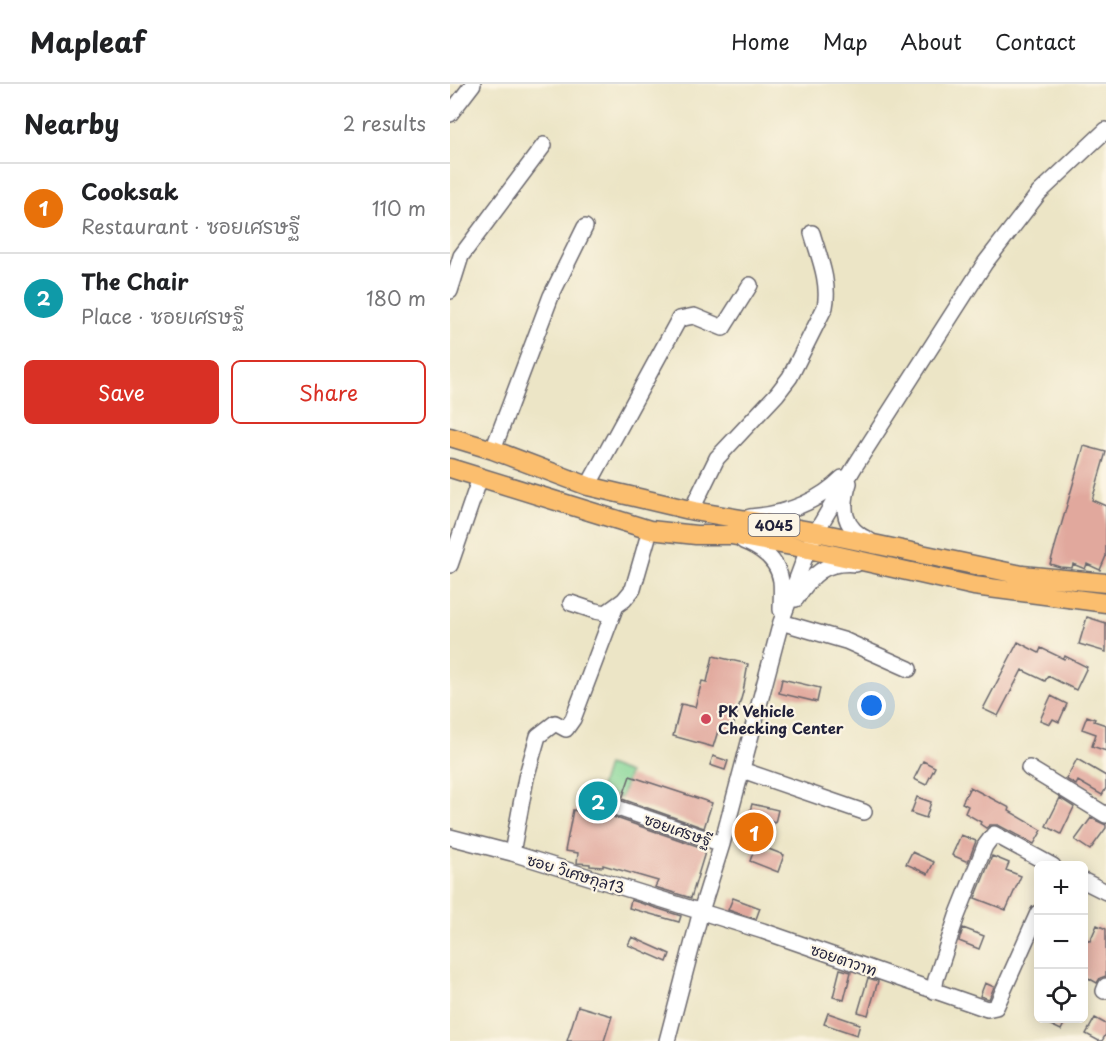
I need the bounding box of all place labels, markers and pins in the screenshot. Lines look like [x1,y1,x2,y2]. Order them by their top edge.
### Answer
place label: PK Vehicle Checking Center [718,699,844,739]
marker: PK Vehicle Checking Center [699,712,713,726]
pin: 2 [578,778,618,824]
pin: 1 [734,810,774,855]

